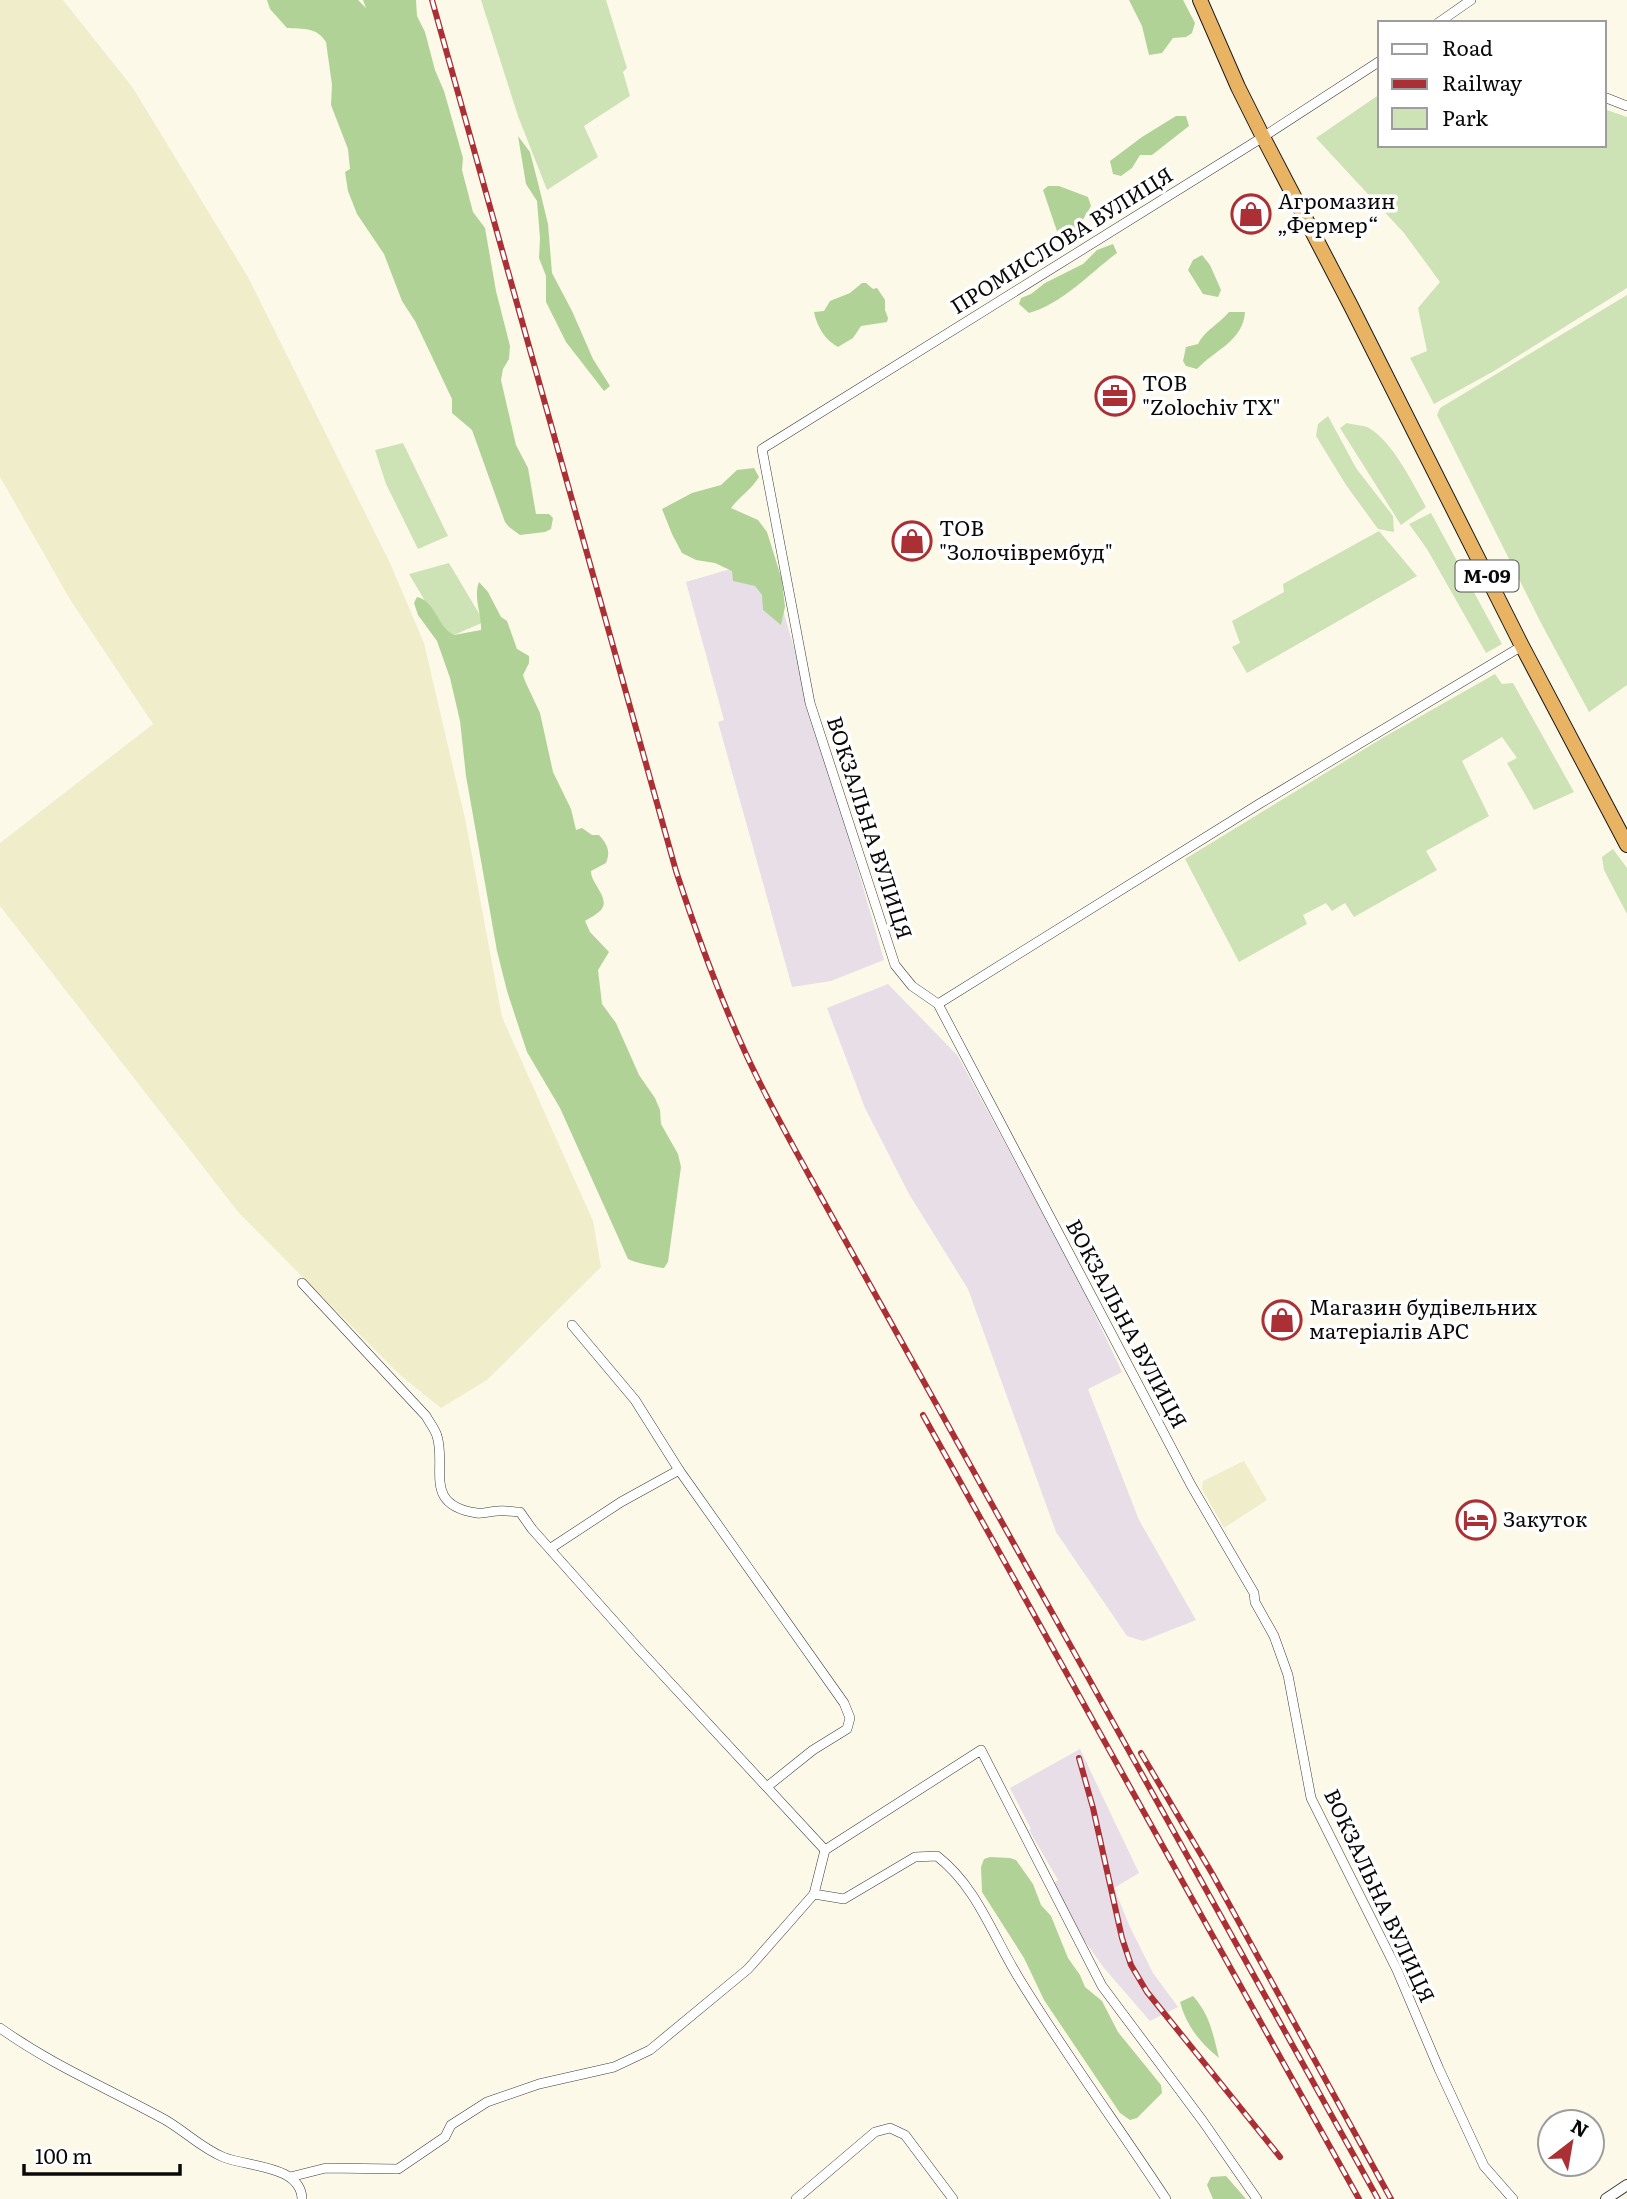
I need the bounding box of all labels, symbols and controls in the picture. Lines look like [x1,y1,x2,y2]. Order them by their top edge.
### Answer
legend [1378,21,1606,147]
text: Road [1442,31,1493,62]
text: Railway [1442,66,1523,97]
text: Park [1442,101,1488,132]
street label: ПРОМИСЛОВА ВУЛИЦЯ [943,158,1178,320]
place label: Агромазин „Фермер“ [1278,184,1395,239]
shop icon: Агромазин „Фермер“ [1230,193,1272,235]
place label: ТОВ "Zolochiv TX" [1142,366,1281,421]
office icon: ТОВ "Zolochiv TX" [1094,375,1136,417]
place label: ТОВ "Золочіврембуд" [939,511,1113,566]
shop icon: ТОВ "Золочіврембуд" [891,520,933,562]
road number: М-09 [1456,561,1518,592]
street label: ВОКЗАЛЬНА ВУЛИЦЯ [821,712,922,943]
street label: ВОКЗАЛЬНА ВУЛИЦЯ [1060,1213,1197,1433]
place label: Магазин будівельних матеріалів APC [1309,1290,1537,1345]
shop icon: Магазин будівельних матеріалів APC [1261,1299,1303,1341]
hotel icon: Закуток [1455,1499,1497,1541]
place label: Закуток [1503,1502,1588,1533]
street label: ВОКЗАЛЬНА ВУЛИЦЯ [1318,1783,1444,2007]
north arrow [1536,2108,1606,2178]
text: N [1566,2111,1594,2144]
scale bar [24,2132,180,2176]
text: 100 m [35,2139,92,2170]

